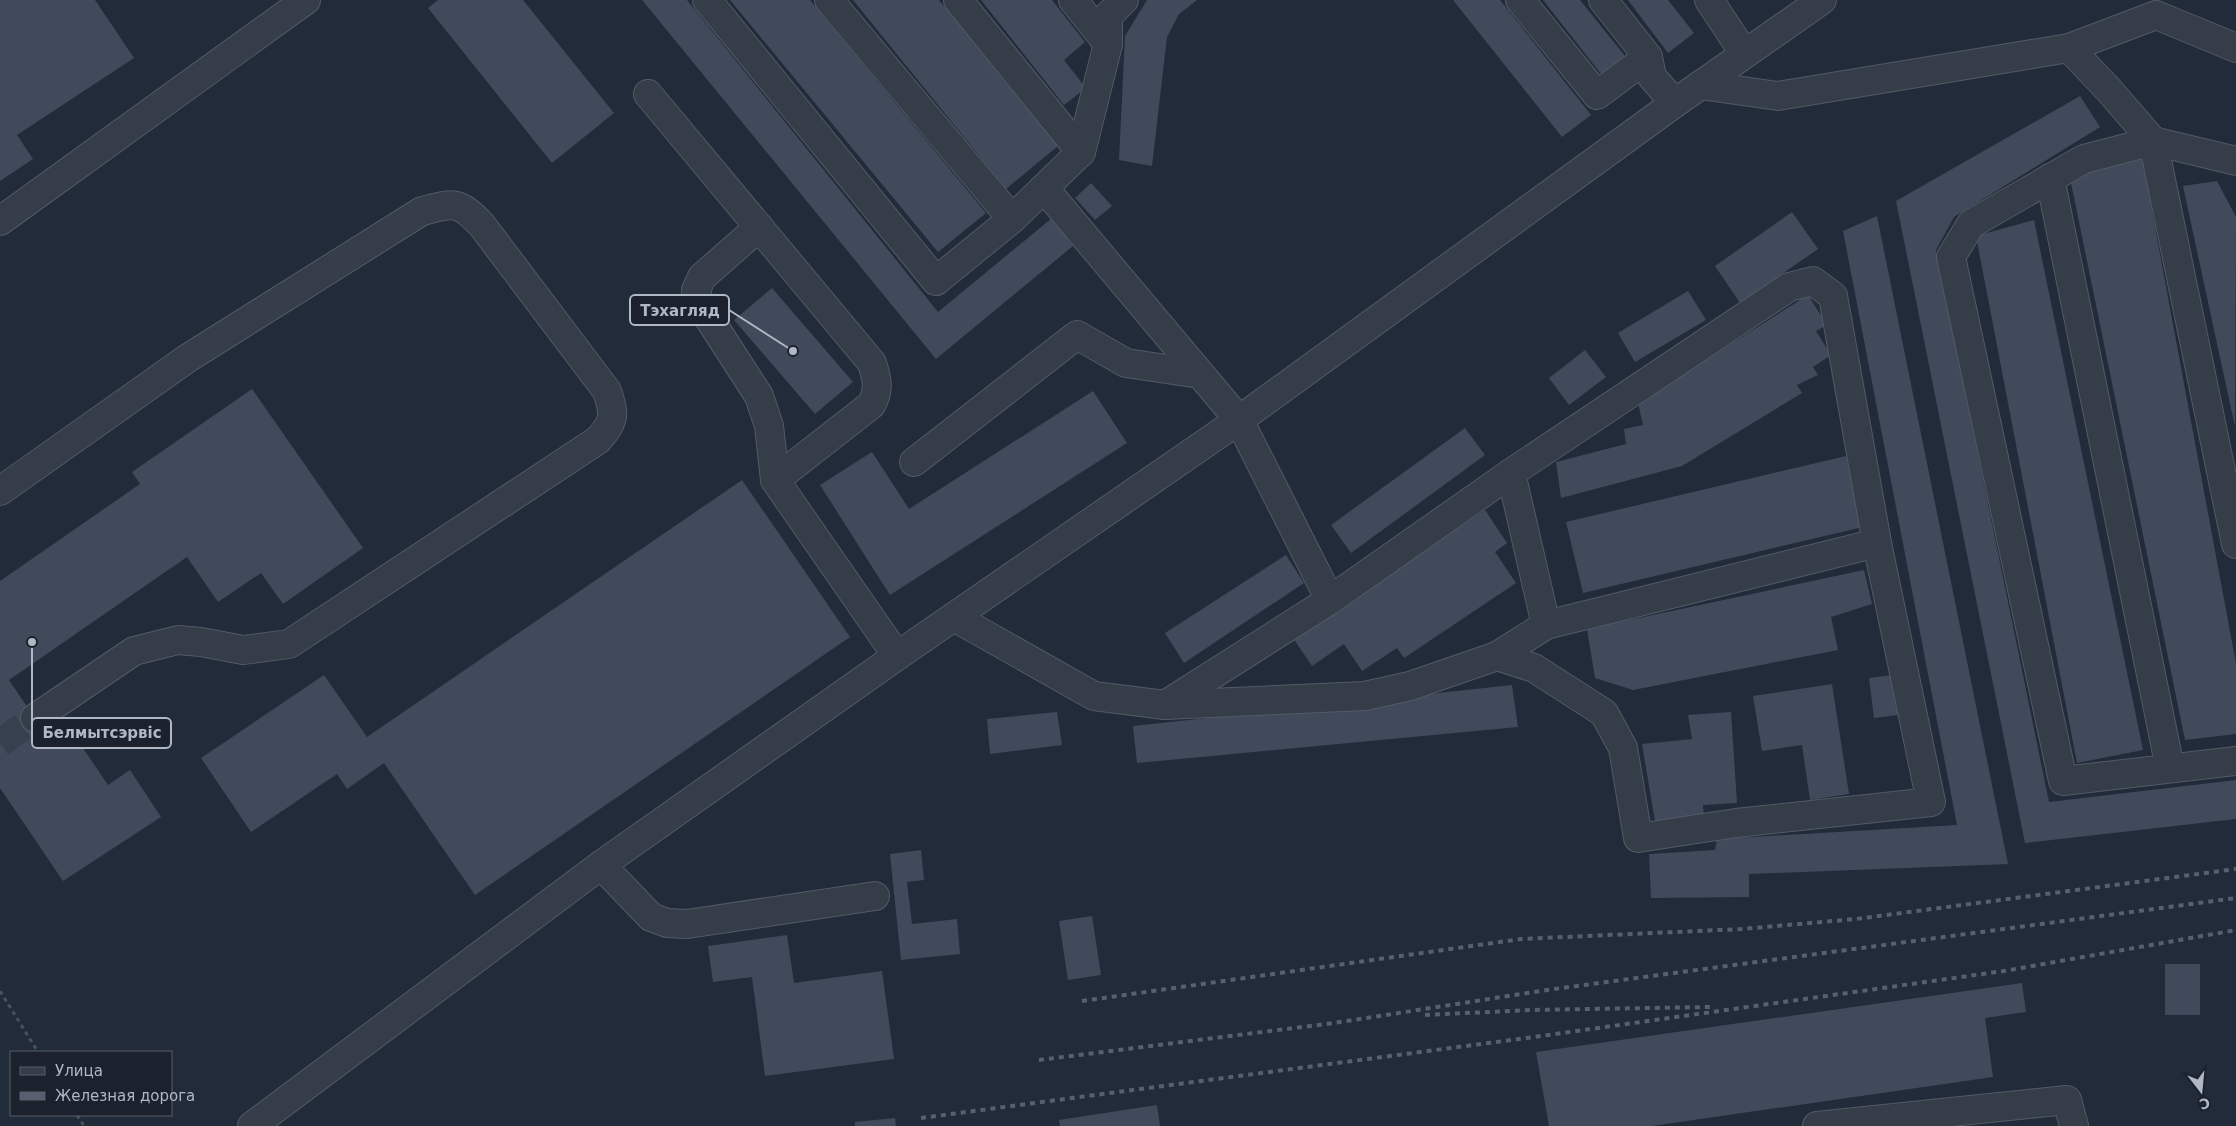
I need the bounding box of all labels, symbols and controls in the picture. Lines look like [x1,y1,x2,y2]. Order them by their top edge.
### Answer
callout: Тэхагляд [630,295,729,325]
text: Тэхагляд [640,302,720,320]
callout: Белмытсэрвіс [32,718,171,748]
text: Белмытсэрвіс [42,724,162,742]
legend [10,1051,172,1116]
text: Улица [55,1062,103,1080]
north arrow [2176,1066,2226,1116]
text: Железная дорога [55,1087,195,1105]
text: С [2197,1094,2212,1113]

